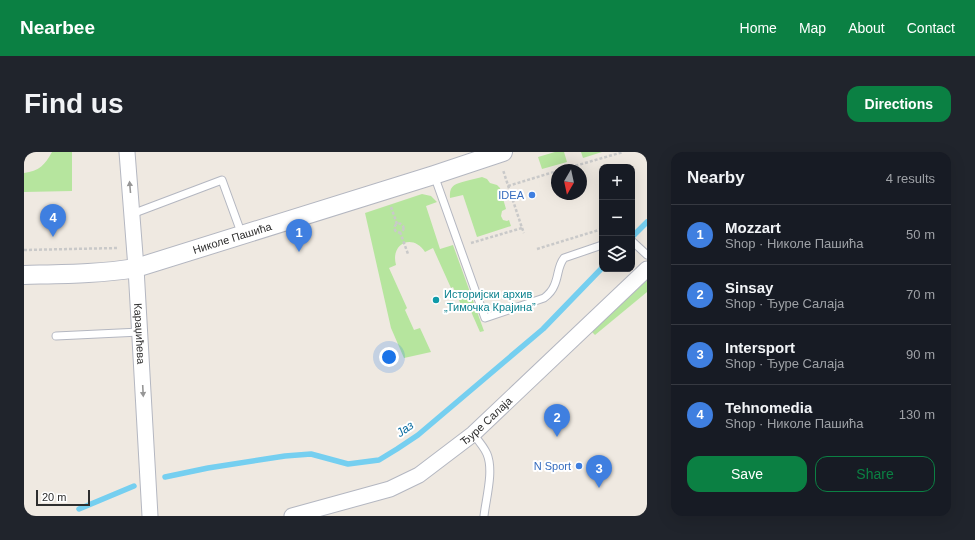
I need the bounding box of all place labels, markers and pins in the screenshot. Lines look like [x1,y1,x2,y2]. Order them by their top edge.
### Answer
place label: IDEA [498,189,525,201]
marker: IDEA [527,190,537,200]
pin: 4 [40,204,66,237]
pin: 1 [286,219,312,252]
place label: Историјски архив „Тимочка Крајина” [444,288,536,313]
marker: Историјски архив „Тимочка Крајина” [431,295,441,305]
pin: 2 [544,404,570,437]
pin: 3 [586,455,612,488]
place label: N Sport [534,460,571,472]
marker: N Sport [574,461,584,471]

